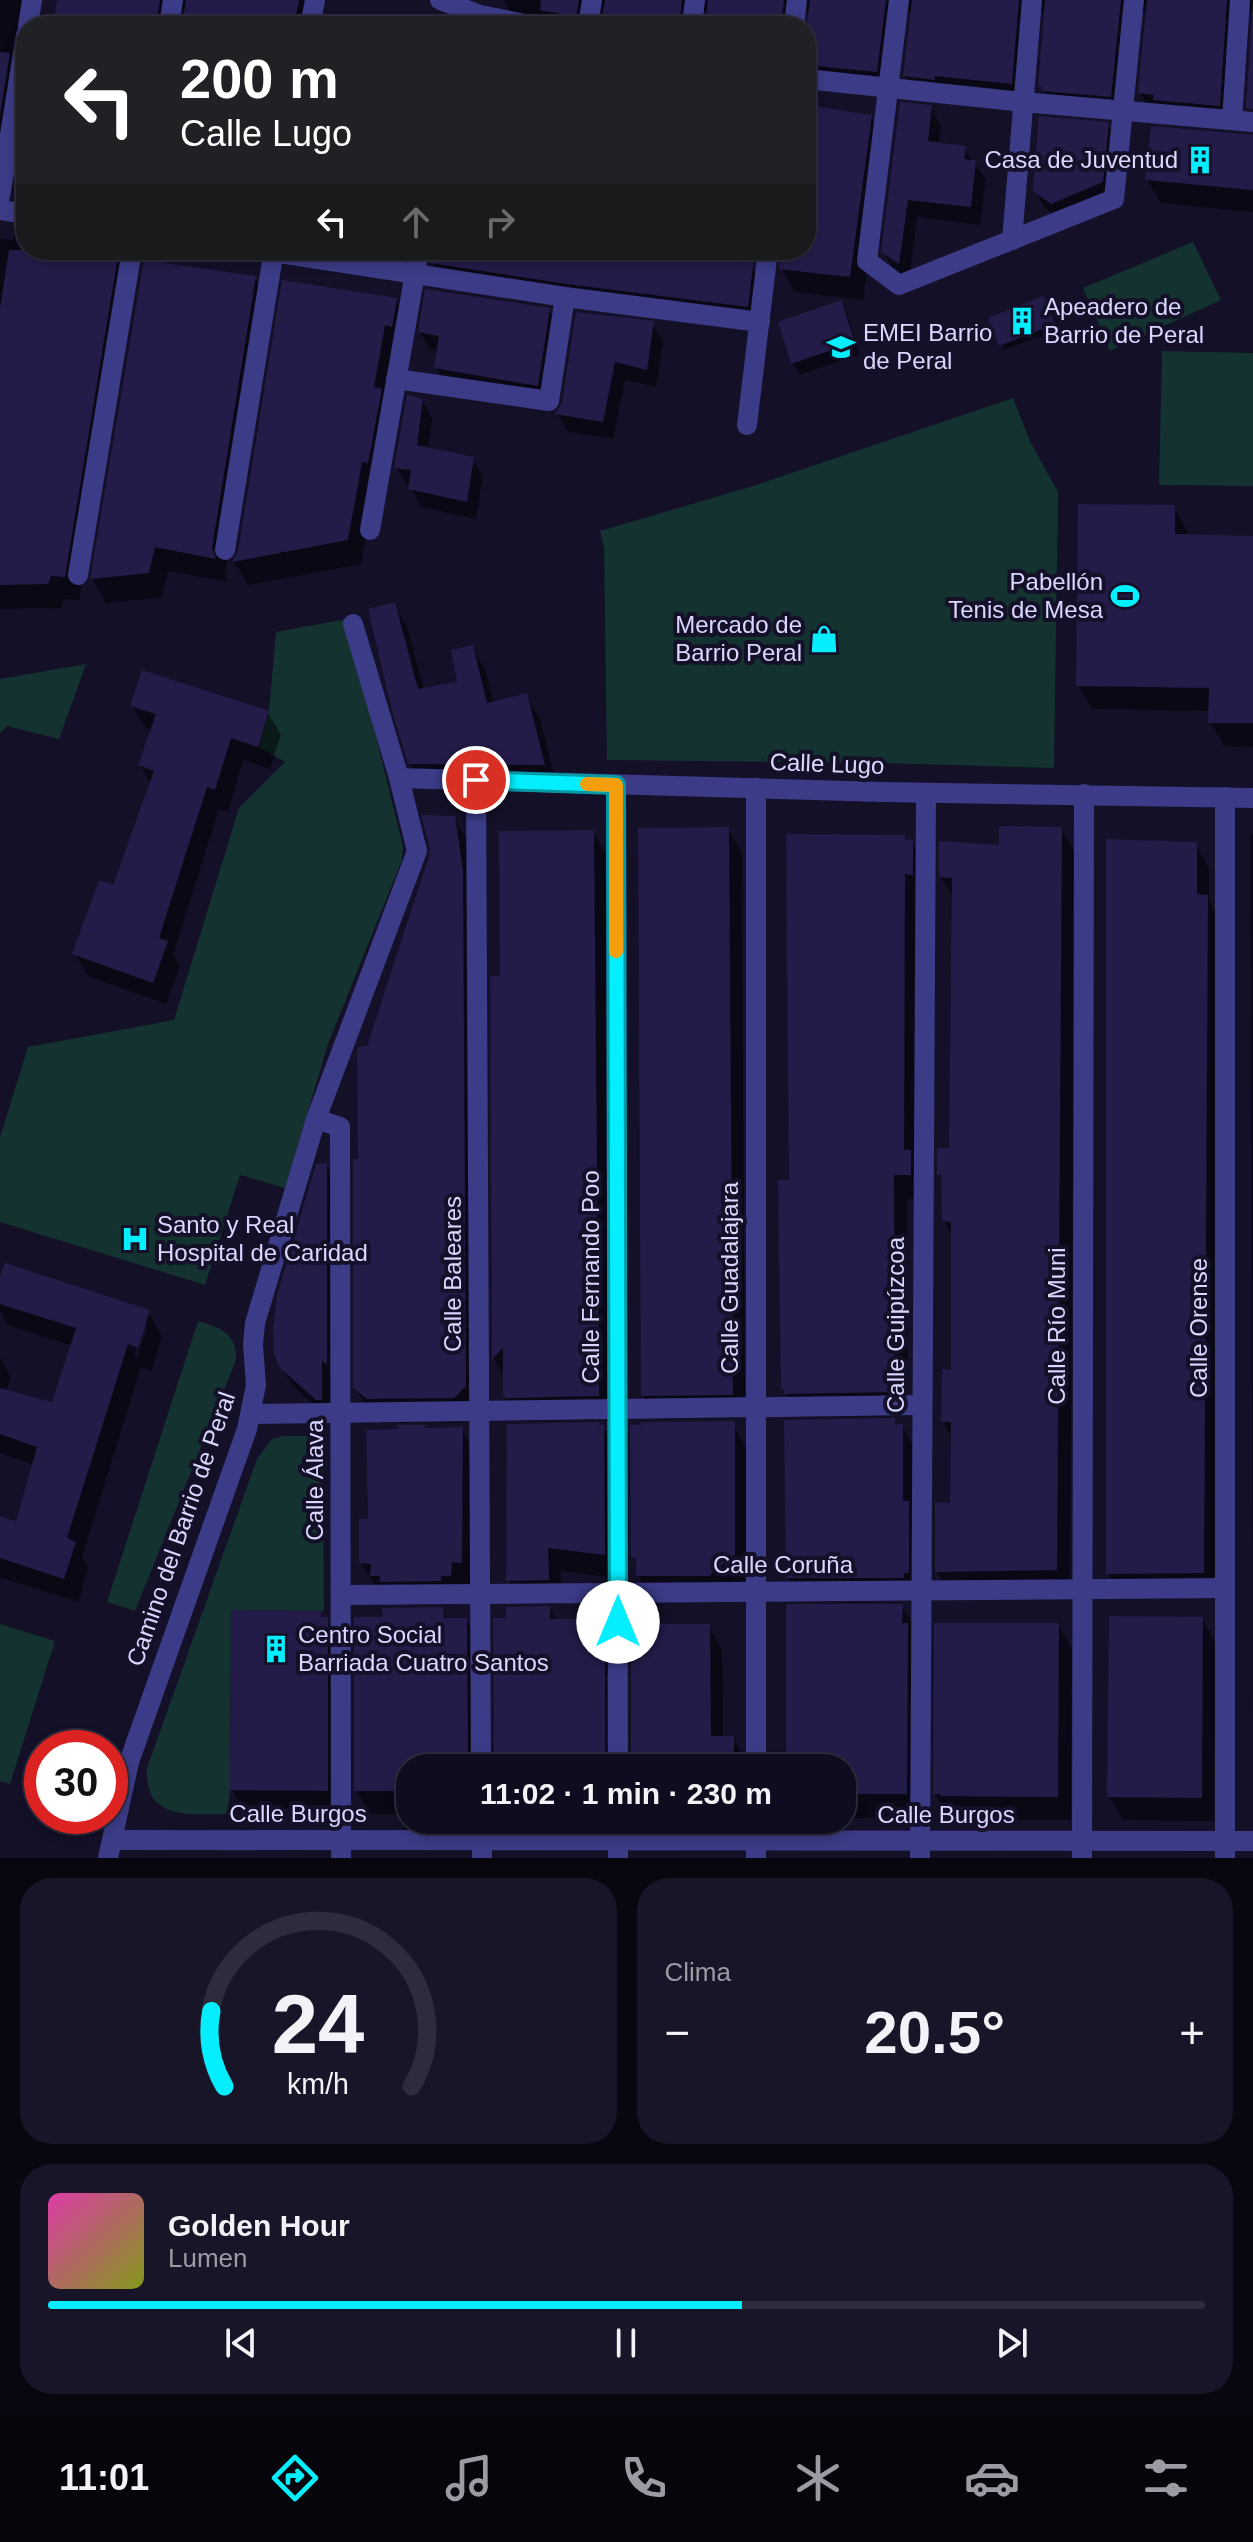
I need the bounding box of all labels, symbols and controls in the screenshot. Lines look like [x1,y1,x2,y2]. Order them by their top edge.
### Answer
text: 200 m [180,47,339,110]
icon: left [48,48,152,152]
text: Calle Lugo [180,113,352,154]
building icon: Casa de Juventud [1185,145,1215,175]
place label: Casa de Juventud [985,146,1178,173]
icon: left [310,200,354,244]
icon: ahead [394,200,438,244]
icon: right [478,200,522,244]
place label: Apeadero de Barrio de Peral [1044,293,1204,348]
building icon: Apeadero de Barrio de Peral [1007,306,1037,336]
place label: EMEI Barrio de Peral [863,319,992,374]
school or university icon: EMEI Barrio de Peral [826,332,856,362]
place label: Pabellón Tenis de Mesa [948,568,1104,623]
sports icon: Pabellón Tenis de Mesa [1110,581,1140,611]
place label: Mercado de Barrio Peral [675,611,802,666]
shop icon: Mercado de Barrio Peral [809,624,839,654]
pin [442,746,510,814]
street label: Calle Lugo [769,748,885,779]
icon: arrive [454,758,498,802]
street label: Calle Fernando Poo [577,1170,604,1384]
street label: Calle Guadalajara [716,1181,743,1374]
street label: Calle Baleares [439,1196,466,1352]
place label: Santo y Real Hospital de Caridad [157,1211,368,1266]
hospital icon: Santo y Real Hospital de Caridad [120,1224,150,1254]
street label: Calle Guipúzcoa [882,1236,909,1413]
street label: Calle Río Muni [1043,1247,1070,1405]
street label: Calle Orense [1185,1258,1212,1398]
street label: Camino del Barrio de Peral [121,1388,240,1669]
street label: Calle Álava [301,1419,328,1541]
street label: Calle Coruña [713,1551,854,1578]
position arrow [576,1580,660,1664]
place label: Centro Social Barriada Cuatro Santos [298,1621,549,1676]
building icon: Centro Social Barriada Cuatro Santos [261,1634,291,1664]
speed limit sign: 30 [24,1730,128,1834]
text: 11:02 · 1 min · 230 m [480,1777,772,1810]
street label: Calle Burgos [229,1800,367,1827]
street label: Calle Burgos [877,1801,1015,1828]
text: Clima [665,1957,731,1987]
text: 24 [272,1978,365,2071]
text: 20.5° [864,1999,1005,2066]
text: − [665,2008,690,2057]
text: + [1179,2008,1205,2057]
text: km/h [287,2068,349,2100]
text: Golden Hour [168,2209,350,2242]
text: Lumen [168,2243,248,2273]
icon: previous [219,2321,263,2365]
icon: pause [604,2321,648,2365]
icon: next [990,2321,1034,2365]
icon: directions [267,2450,323,2506]
icon: music [441,2450,497,2506]
icon: phone [616,2450,672,2506]
icon: climate [790,2450,846,2506]
icon: car [964,2450,1020,2506]
icon: filters [1138,2450,1194,2506]
text: 11:01 [59,2457,149,2498]

